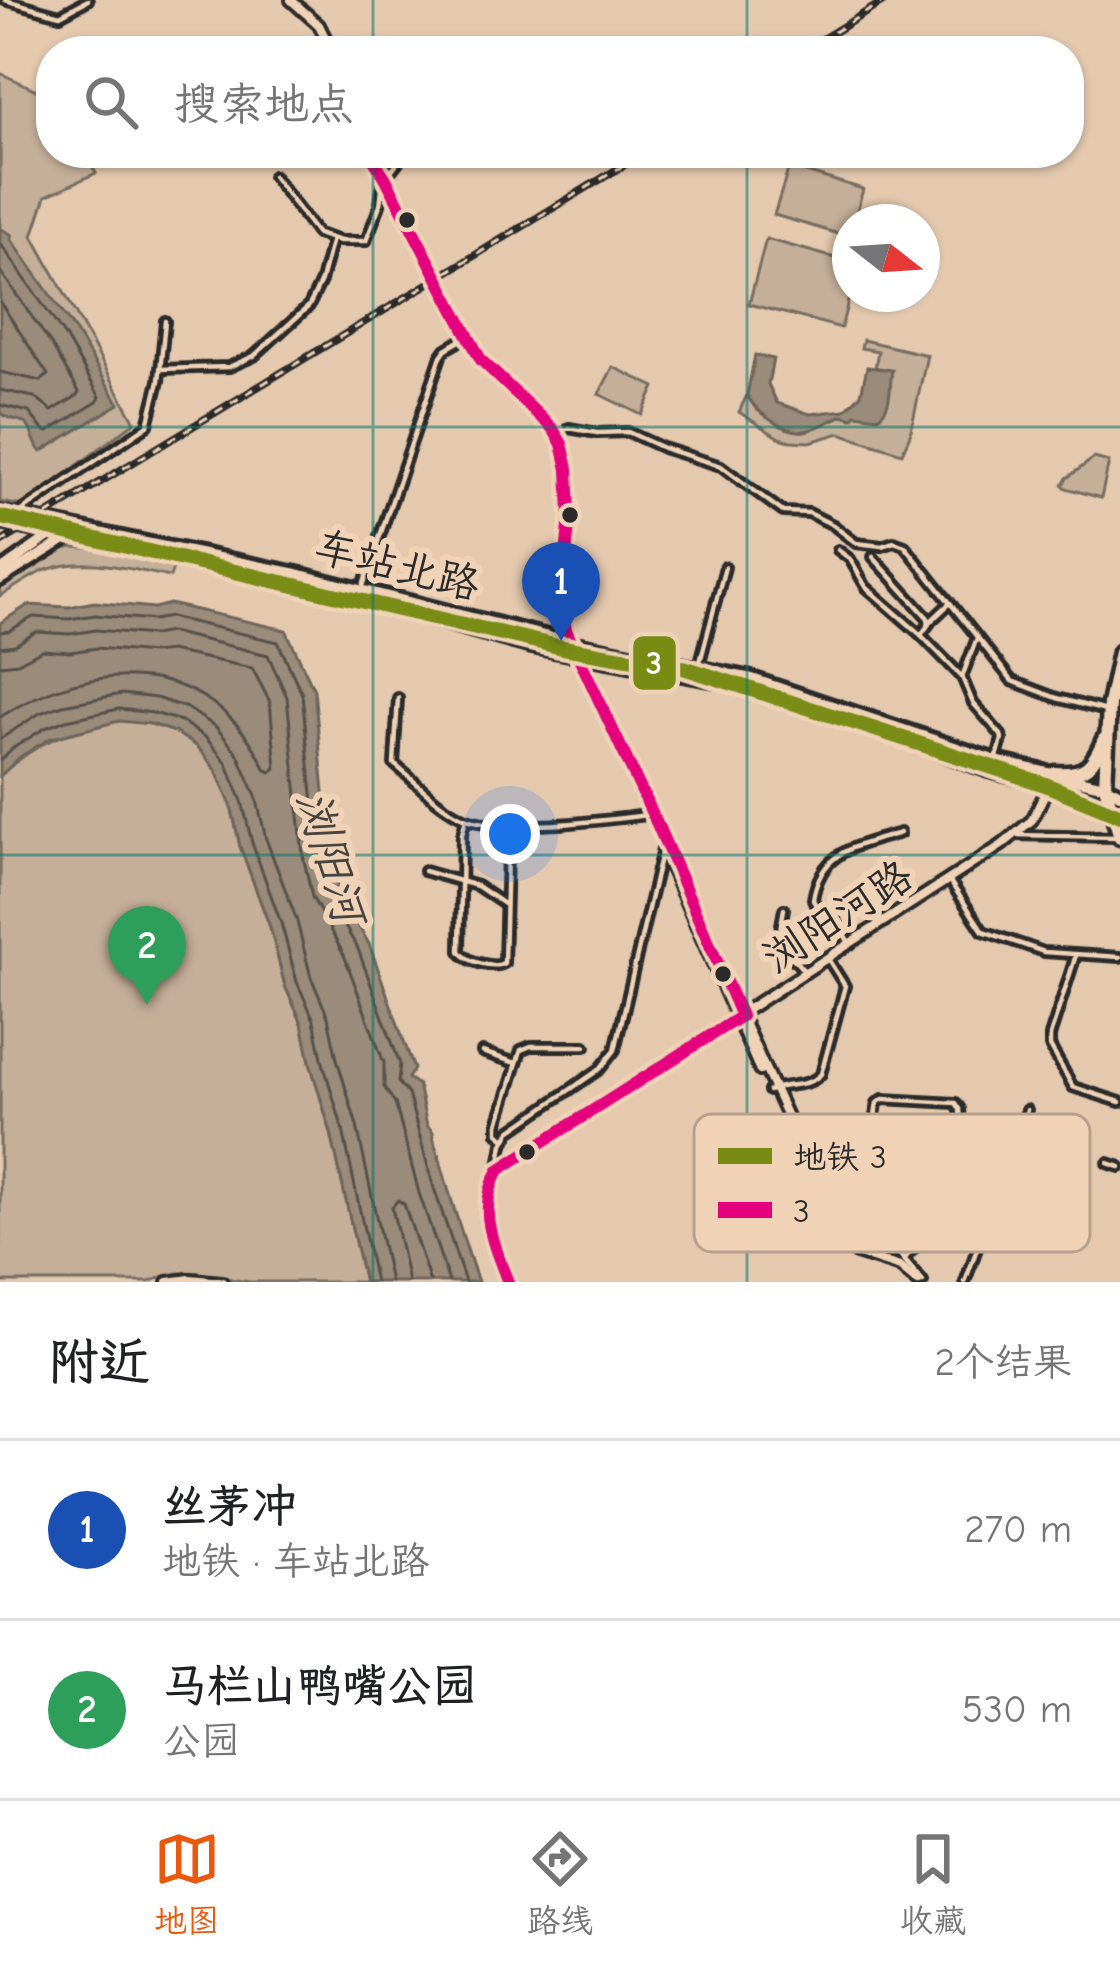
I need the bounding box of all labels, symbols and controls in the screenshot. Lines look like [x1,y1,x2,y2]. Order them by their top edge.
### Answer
search box [36,36,1084,168]
icon: search [78,69,144,135]
text: 搜索地点 [174,78,354,130]
north arrow [832,204,940,312]
unlabelled marker [396,209,418,231]
unlabelled marker [559,504,581,526]
street label: 车站北路 [310,522,484,610]
pin: 1 [522,542,600,641]
line badge: 3 [631,634,678,692]
text: 3 [646,644,662,682]
water label: 浏阳河 [286,785,378,936]
your location [480,804,540,864]
street label: 浏阳河路 [754,851,922,983]
pin: 2 [108,906,186,1005]
unlabelled marker [712,963,734,985]
legend [694,1114,1090,1252]
text: 地铁 3 [793,1138,887,1176]
unlabelled marker [516,1141,538,1163]
text: 3 [793,1192,810,1230]
text: 附近 [48,1333,150,1392]
text: 2个结果 [935,1340,1072,1385]
text: 丝茅冲 [162,1480,297,1532]
text: 1 [79,1507,95,1552]
text: 270 m [964,1507,1072,1552]
text: 地铁 · 车站北路 [162,1539,429,1584]
text: 马栏山鸭嘴公园 [162,1660,477,1712]
text: 2 [77,1687,97,1732]
text: 530 m [962,1687,1072,1732]
text: 公园 [162,1719,240,1764]
tab: 地图 [154,1826,220,1941]
tab: 路线 [527,1826,593,1941]
tab: 收藏 [900,1826,966,1941]

